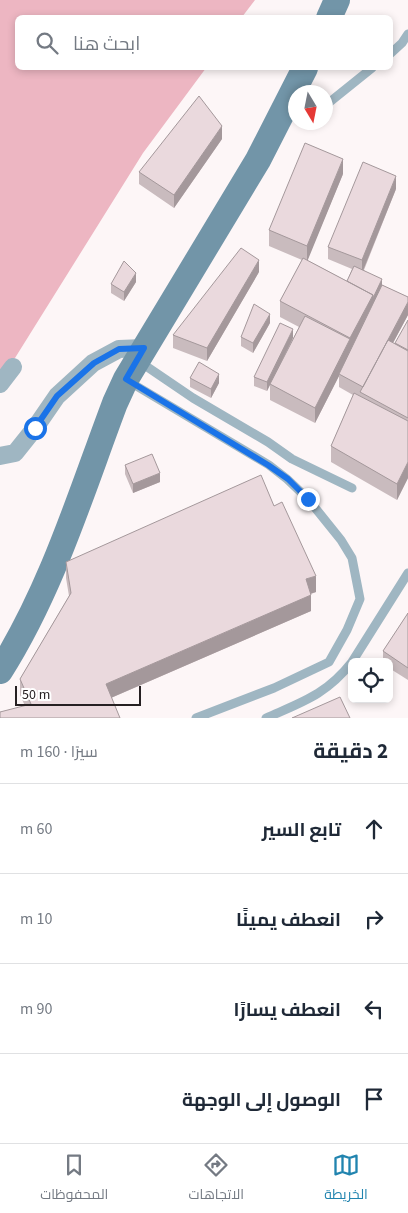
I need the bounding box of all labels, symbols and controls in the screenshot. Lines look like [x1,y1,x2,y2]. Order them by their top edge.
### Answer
search box [15,15,393,70]
icon: search [33,29,61,57]
text: ابحث هنا [73,31,140,58]
north arrow [288,85,333,130]
route start [24,417,47,440]
route end [297,488,320,511]
map controls [348,658,393,703]
button: locate [348,658,393,703]
scale bar [15,683,141,706]
text: 50 m [22,685,50,705]
text: 2 دقيقة [313,736,388,766]
text: سيرًا · 160 m [20,741,98,763]
icon: ahead [360,815,388,843]
text: تابع السير [262,817,341,844]
text: 60 m [20,818,52,840]
icon: right [360,905,388,933]
text: انعطف يمينًا [236,907,341,934]
text: 10 m [20,908,52,930]
icon: left [360,995,388,1023]
text: انعطف يسارًا [234,997,341,1024]
text: 90 m [20,998,52,1020]
icon: arrive [360,1085,388,1113]
text: الوصول إلى الوجهة [182,1087,341,1114]
tab: المحفوظات [40,1151,108,1207]
tab: الاتجاهات [189,1151,244,1207]
tab: الخريطة [324,1151,368,1207]

